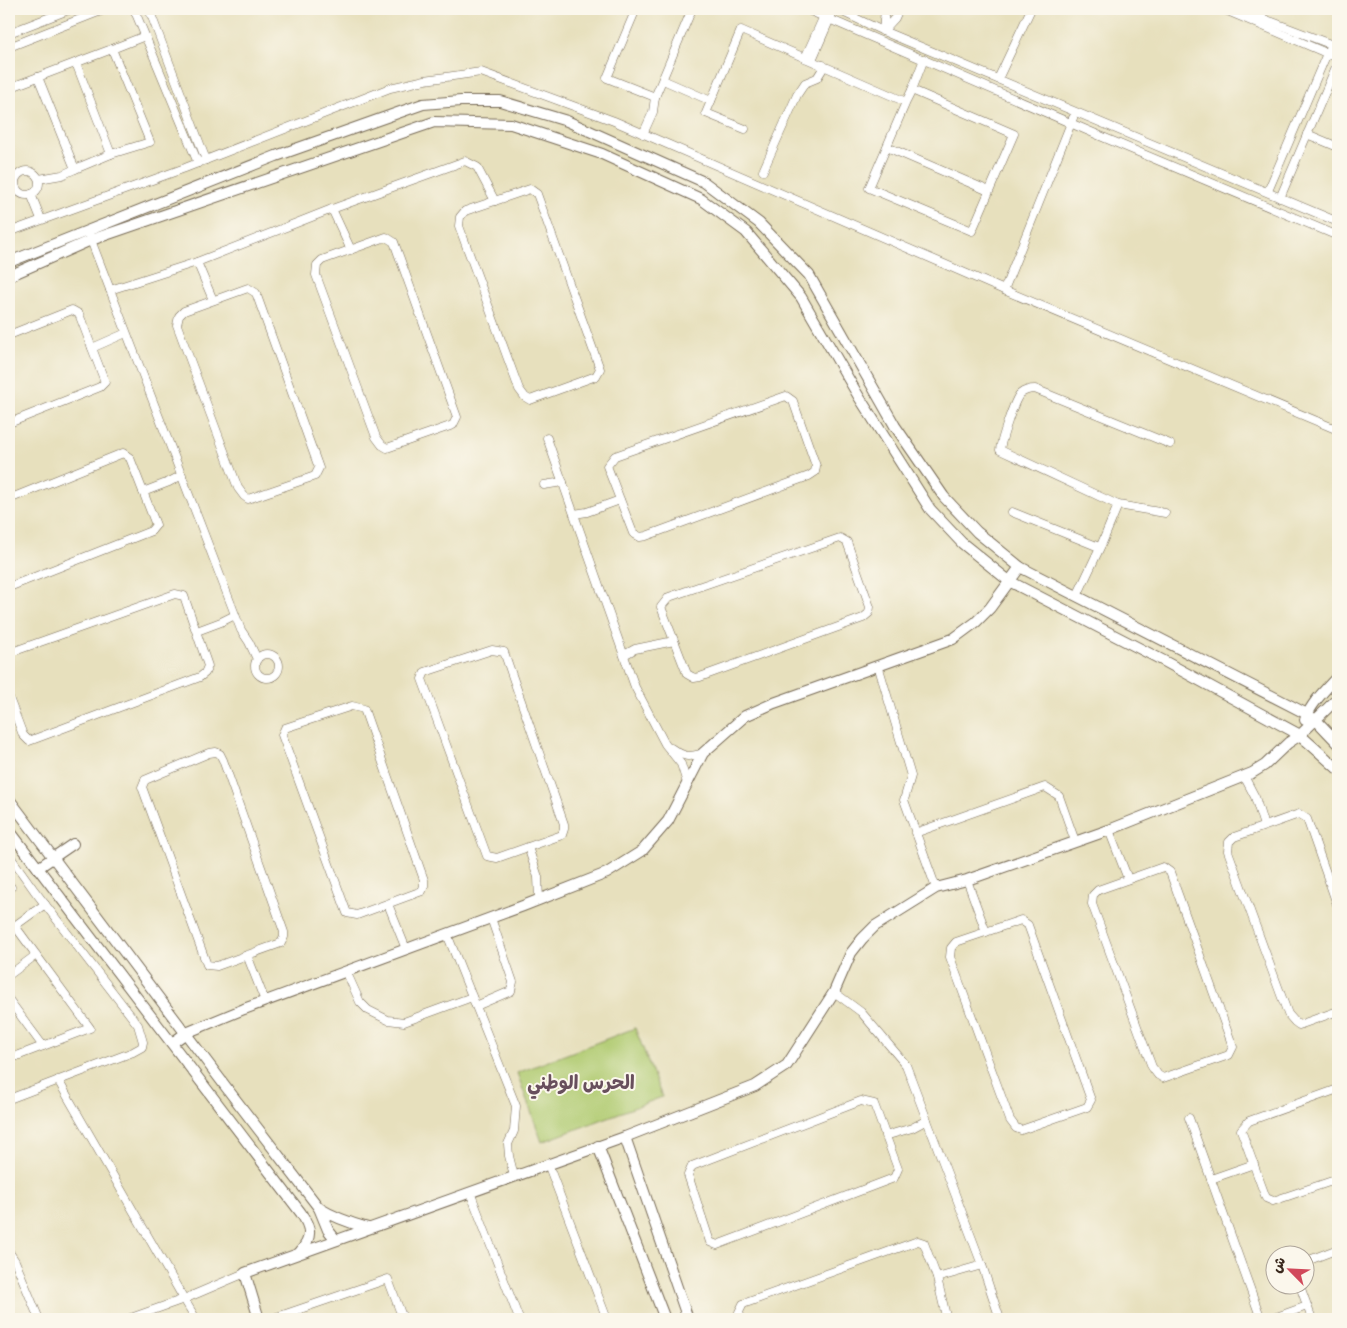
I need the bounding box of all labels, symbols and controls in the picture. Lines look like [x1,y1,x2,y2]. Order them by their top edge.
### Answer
district label: الحرس الوطني [527,1071,635,1099]
north arrow [1264,1246,1314,1296]
text: ش [1268,1254,1289,1275]

